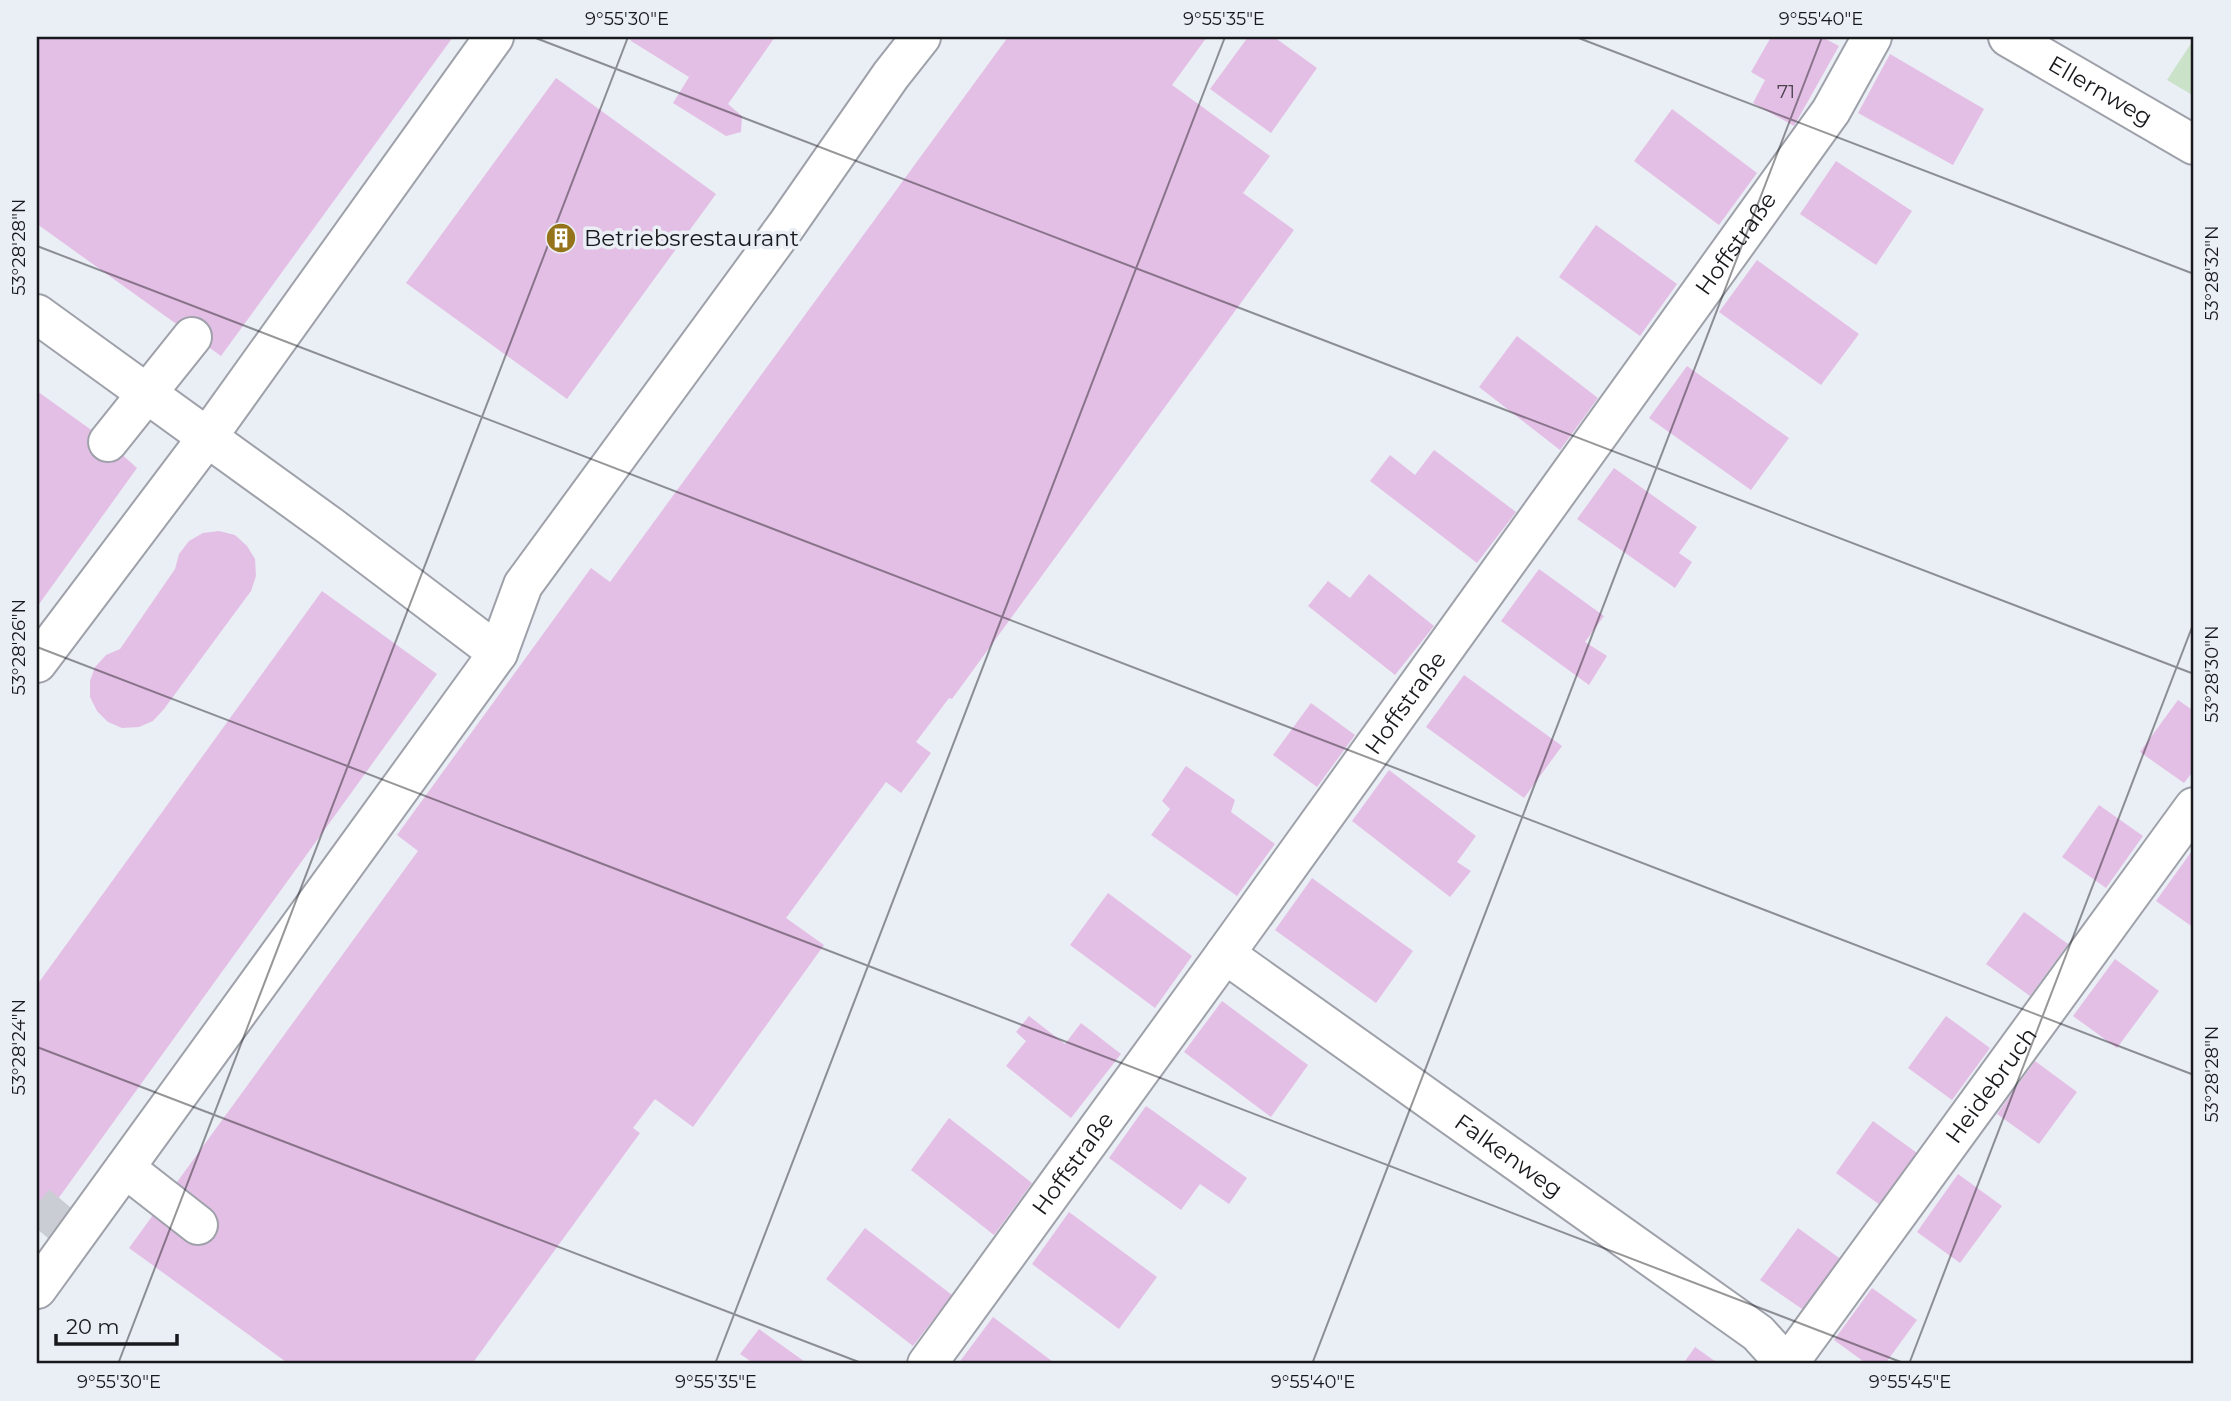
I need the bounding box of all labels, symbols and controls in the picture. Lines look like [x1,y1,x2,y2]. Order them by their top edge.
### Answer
text: 9°55'30"E [585,8,669,30]
text: 9°55'35"E [1183,8,1265,30]
text: 9°55'40"E [1779,8,1863,30]
street label: Ellernweg [2044,50,2158,132]
house number: 71 [1777,80,1795,103]
street label: Hoffstraße [1689,186,1782,301]
text: 53°28'28"N [8,199,30,296]
building icon: Betriebsrestaurant [544,221,578,255]
place label: Betriebsrestaurant [584,224,799,252]
text: 53°28'32"N [2201,225,2223,321]
text: 53°28'26"N [8,599,30,695]
text: 53°28'30"N [2201,625,2223,723]
street label: Hoffstraße [1359,646,1452,760]
text: 53°28'24"N [8,999,30,1095]
street label: Heidebruch [1940,1022,2043,1149]
text: 53°28'28"N [2201,1026,2223,1123]
street label: Hoffstraße [1026,1106,1120,1220]
street label: Falkenweg [1449,1108,1568,1204]
scale bar [56,1303,177,1347]
text: 20 m [66,1314,120,1339]
text: 9°55'30"E [77,1371,161,1393]
text: 9°55'35"E [675,1371,757,1393]
text: 9°55'40"E [1271,1371,1355,1393]
text: 9°55'45"E [1869,1371,1951,1393]

